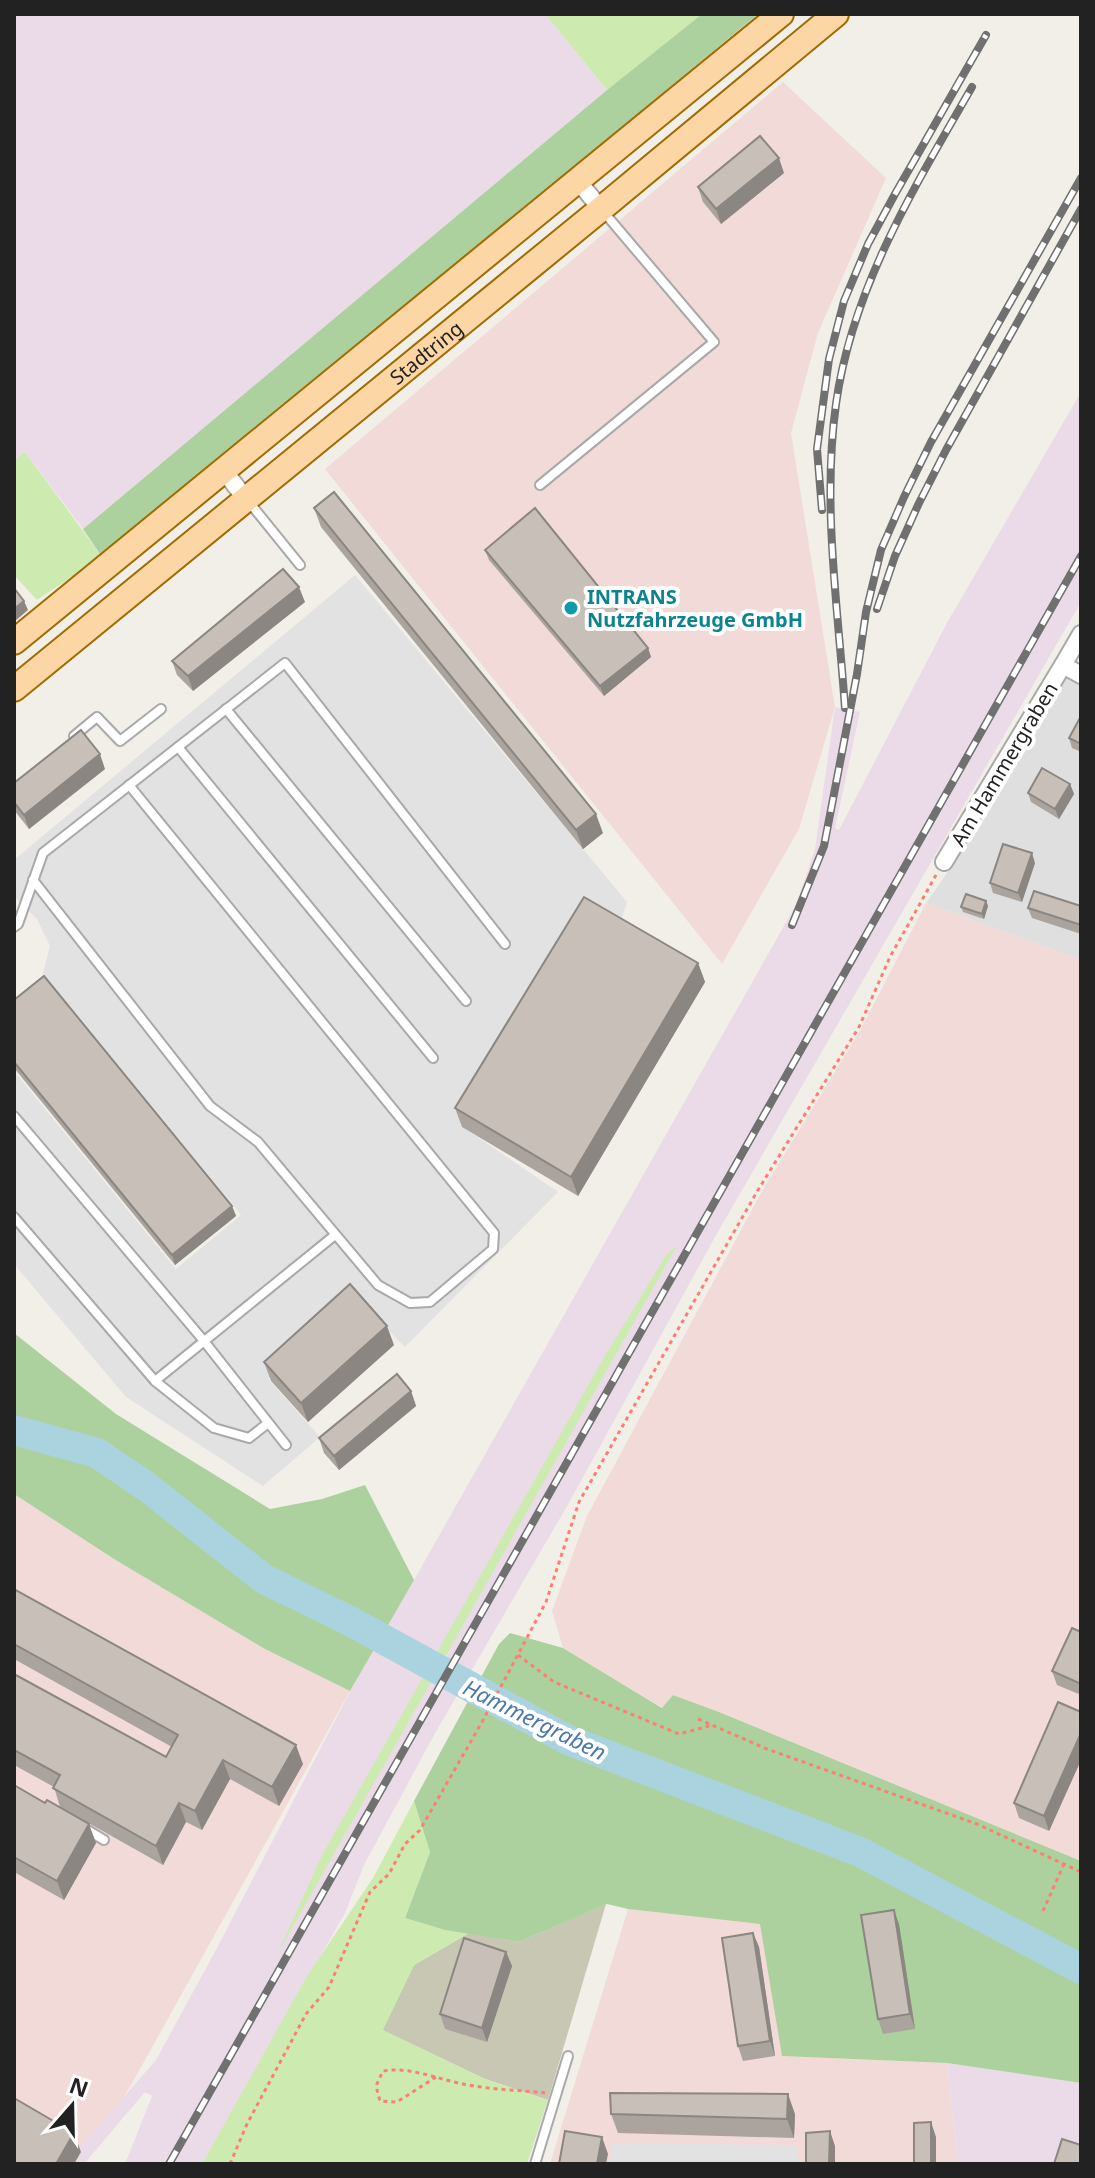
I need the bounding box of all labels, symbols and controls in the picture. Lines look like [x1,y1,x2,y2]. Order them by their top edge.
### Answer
street label: Stadtring [384,314,468,390]
place label: INTRANS Nutzfahrzeuge GmbH [587,583,803,633]
marker: INTRANS Nutzfahrzeuge GmbH [562,599,580,617]
street label: Am Hammergraben [944,677,1064,851]
water label: Hammergraben [459,1671,611,1767]
north arrow [32,2066,112,2146]
text: N [66,2069,93,2103]

